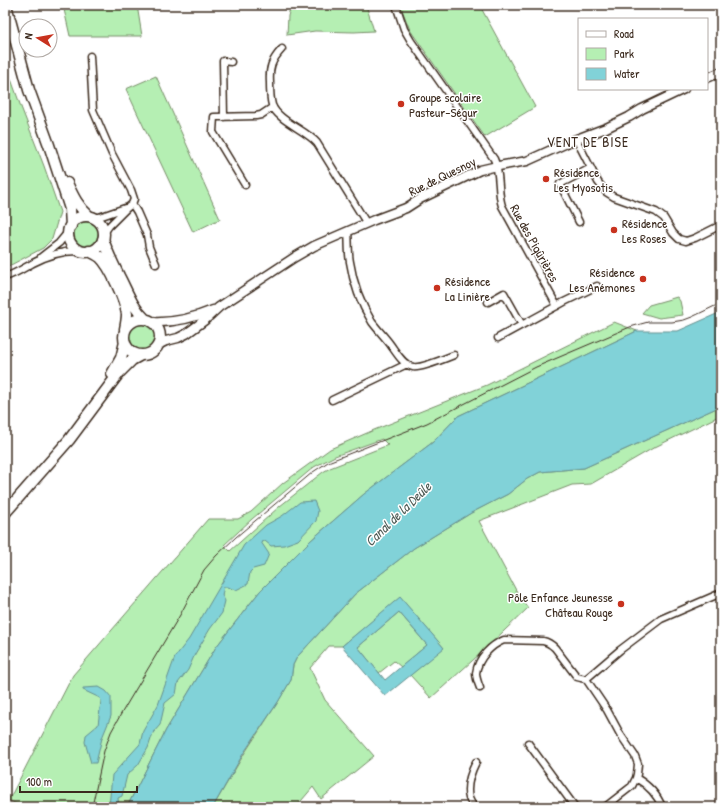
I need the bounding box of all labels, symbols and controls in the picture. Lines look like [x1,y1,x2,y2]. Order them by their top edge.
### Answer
north arrow [18,18,58,58]
legend [578,18,708,90]
text: Road [614,25,634,42]
text: N [21,32,36,40]
text: Park [614,45,634,62]
text: Water [614,65,640,82]
place label: Groupe scolaire Pasteur-Ségur [409,88,481,121]
marker: Groupe scolaire Pasteur-Ségur [396,99,406,109]
district label: VENT DE BISE [547,132,629,151]
street label: Rue de Quesnoy [405,152,479,200]
place label: Résidence Les Myosotis [554,163,613,196]
marker: Résidence Les Myosotis [541,174,551,184]
street label: Rue des Piqûrières [506,201,564,285]
place label: Résidence Les Roses [622,214,667,247]
marker: Résidence Les Roses [609,225,619,235]
place label: Résidence Les Anémones [569,263,635,296]
place label: Résidence La Linière [445,272,490,305]
marker: Résidence Les Anémones [638,274,648,284]
marker: Résidence La Linière [432,283,442,293]
water label: Canal de la Deûle [360,476,436,550]
place label: Pôle Enfance Jeunesse Château Rouge [508,588,613,621]
marker: Pôle Enfance Jeunesse Château Rouge [616,599,626,609]
scale bar [20,768,137,794]
text: 100 m [26,773,52,790]

